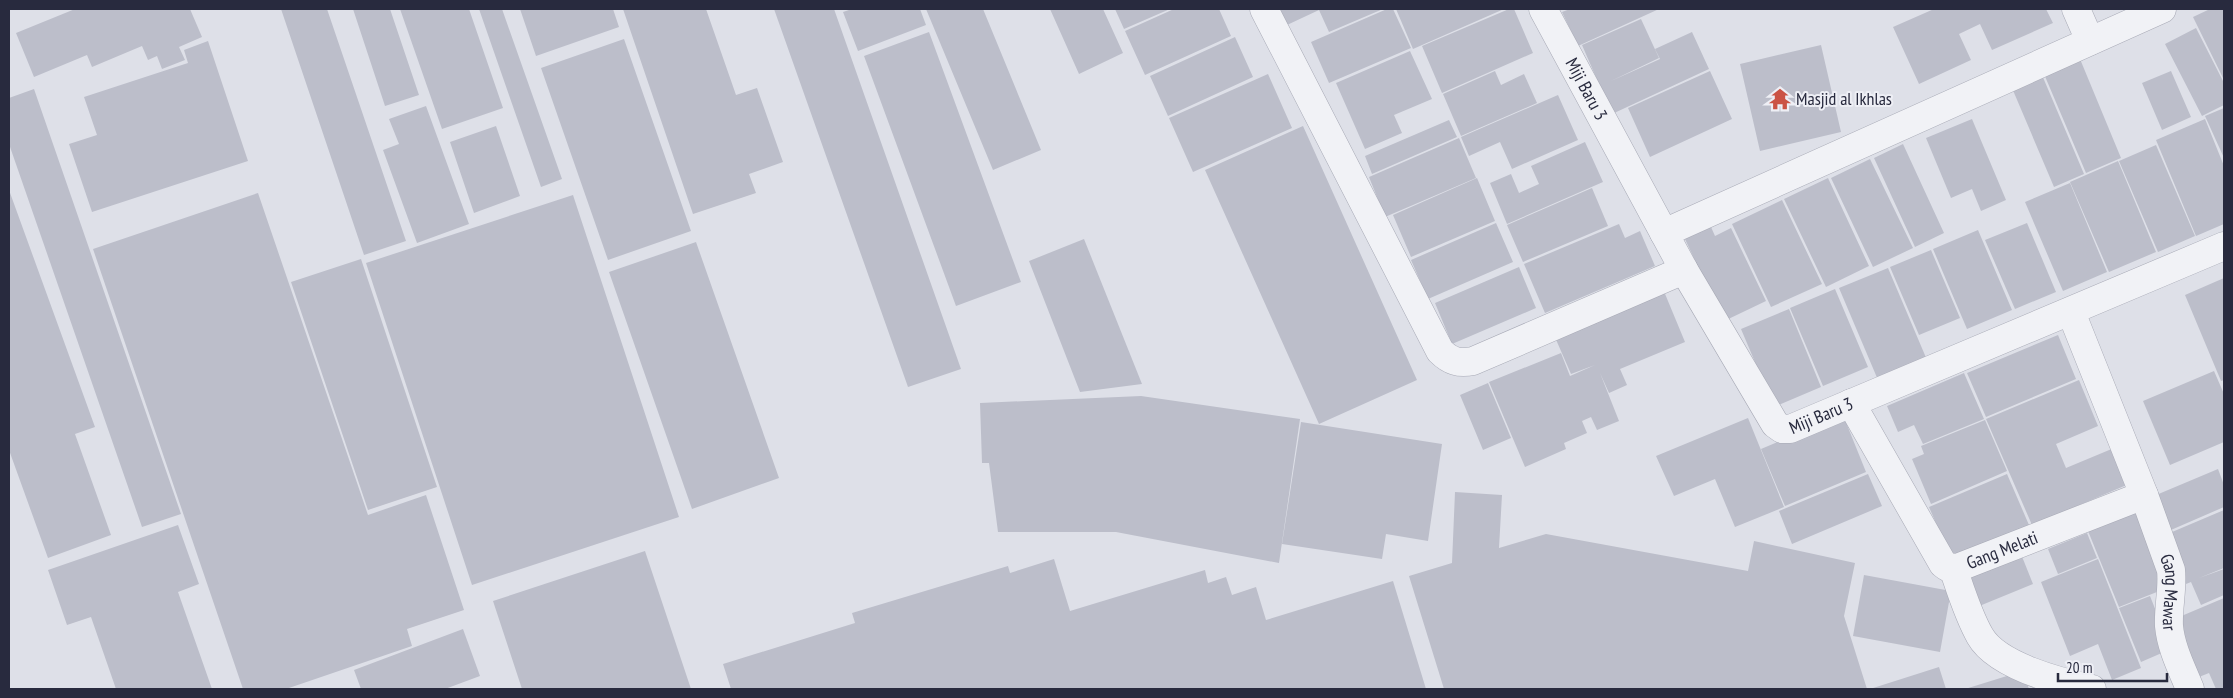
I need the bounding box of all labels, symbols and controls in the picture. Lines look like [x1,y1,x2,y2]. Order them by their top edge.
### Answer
street label: Miji Baru 3 [1561,54,1613,124]
temple icon: Masjid al Ikhlas [1767,86,1793,112]
place label: Masjid al Ikhlas [1796,87,1892,110]
street label: Miji Baru 3 [1786,392,1857,439]
street label: Gang Melati [1963,526,2041,574]
street label: Gang Mawar [2155,551,2184,632]
scale bar [2058,650,2167,682]
text: 20 m [2066,658,2092,677]

